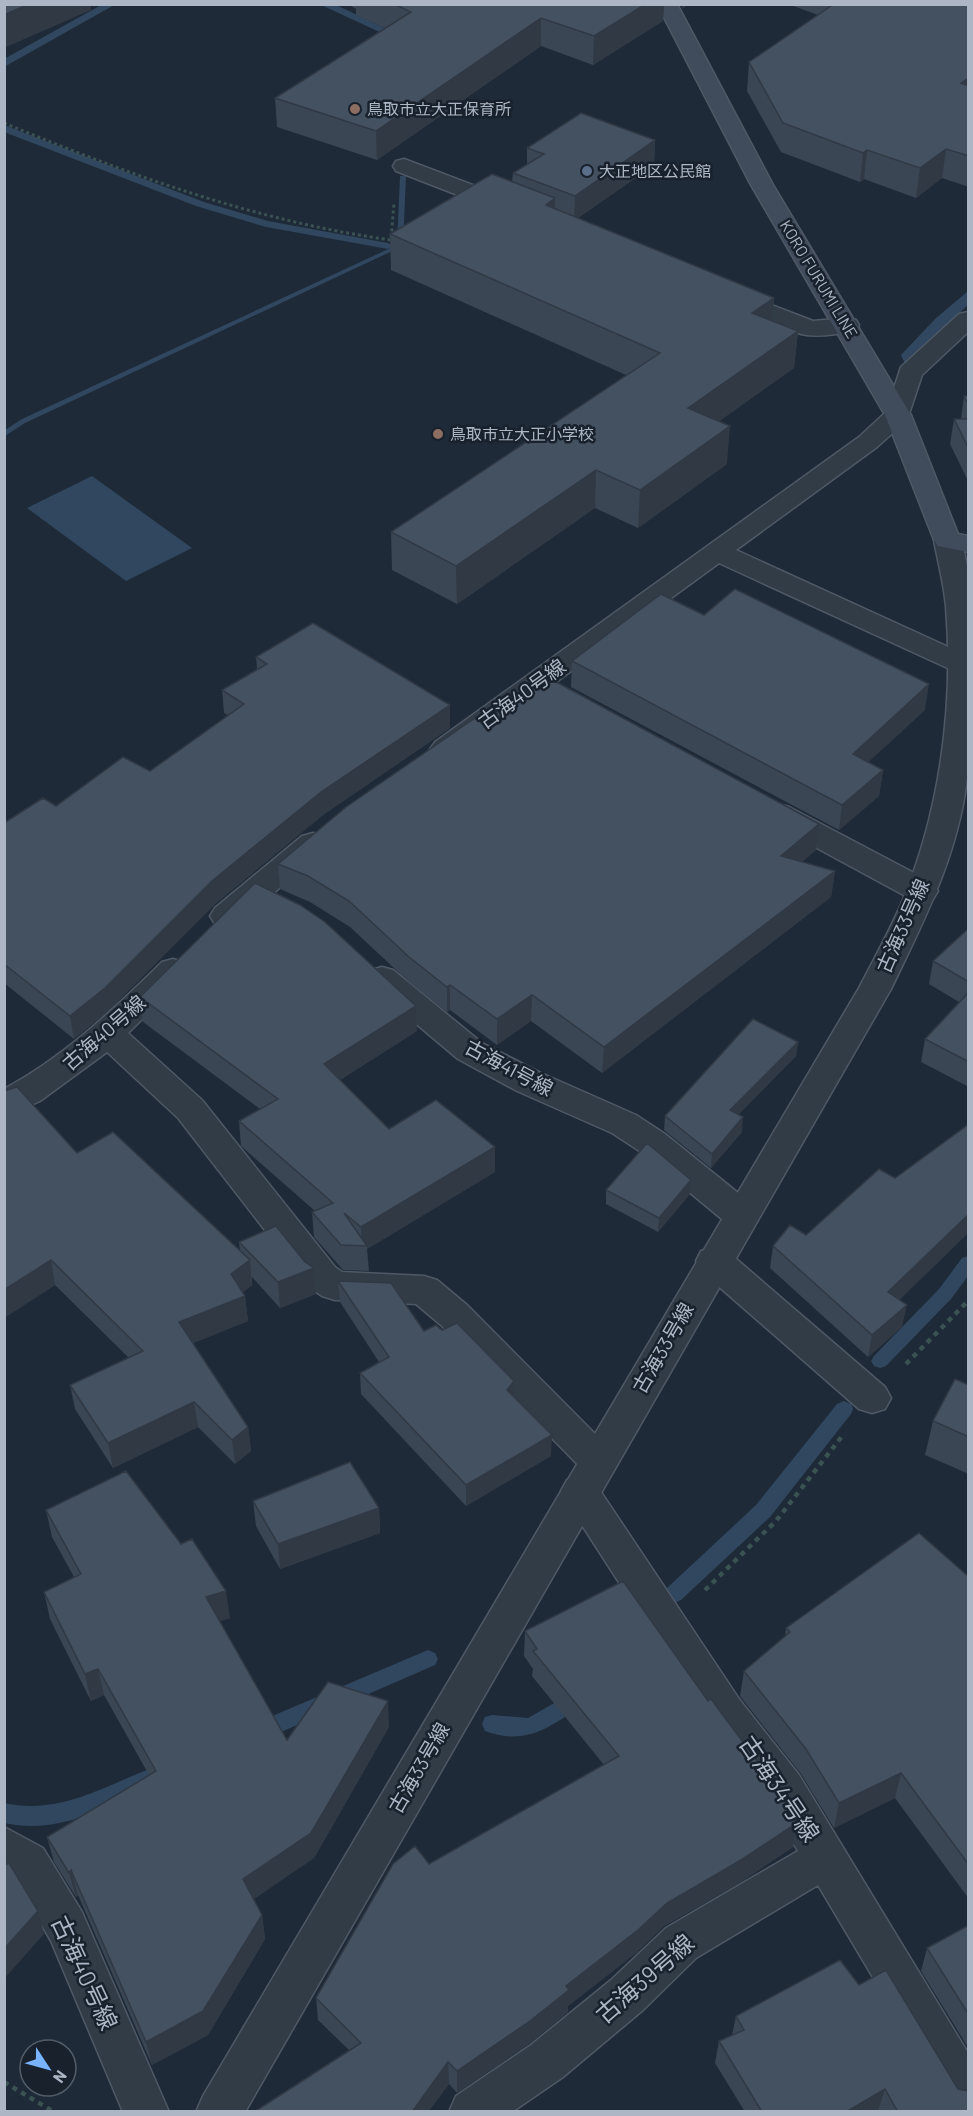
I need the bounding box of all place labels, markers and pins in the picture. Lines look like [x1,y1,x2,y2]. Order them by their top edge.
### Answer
place label: 鳥取市立大正保育所 [367,99,511,118]
marker: 鳥取市立大正保育所 [348,102,362,116]
place label: 大正地区公民館 [599,161,711,180]
marker: 大正地区公民館 [580,164,594,178]
place label: 鳥取市立大正小学校 [450,424,594,443]
marker: 鳥取市立大正小学校 [431,427,445,441]

